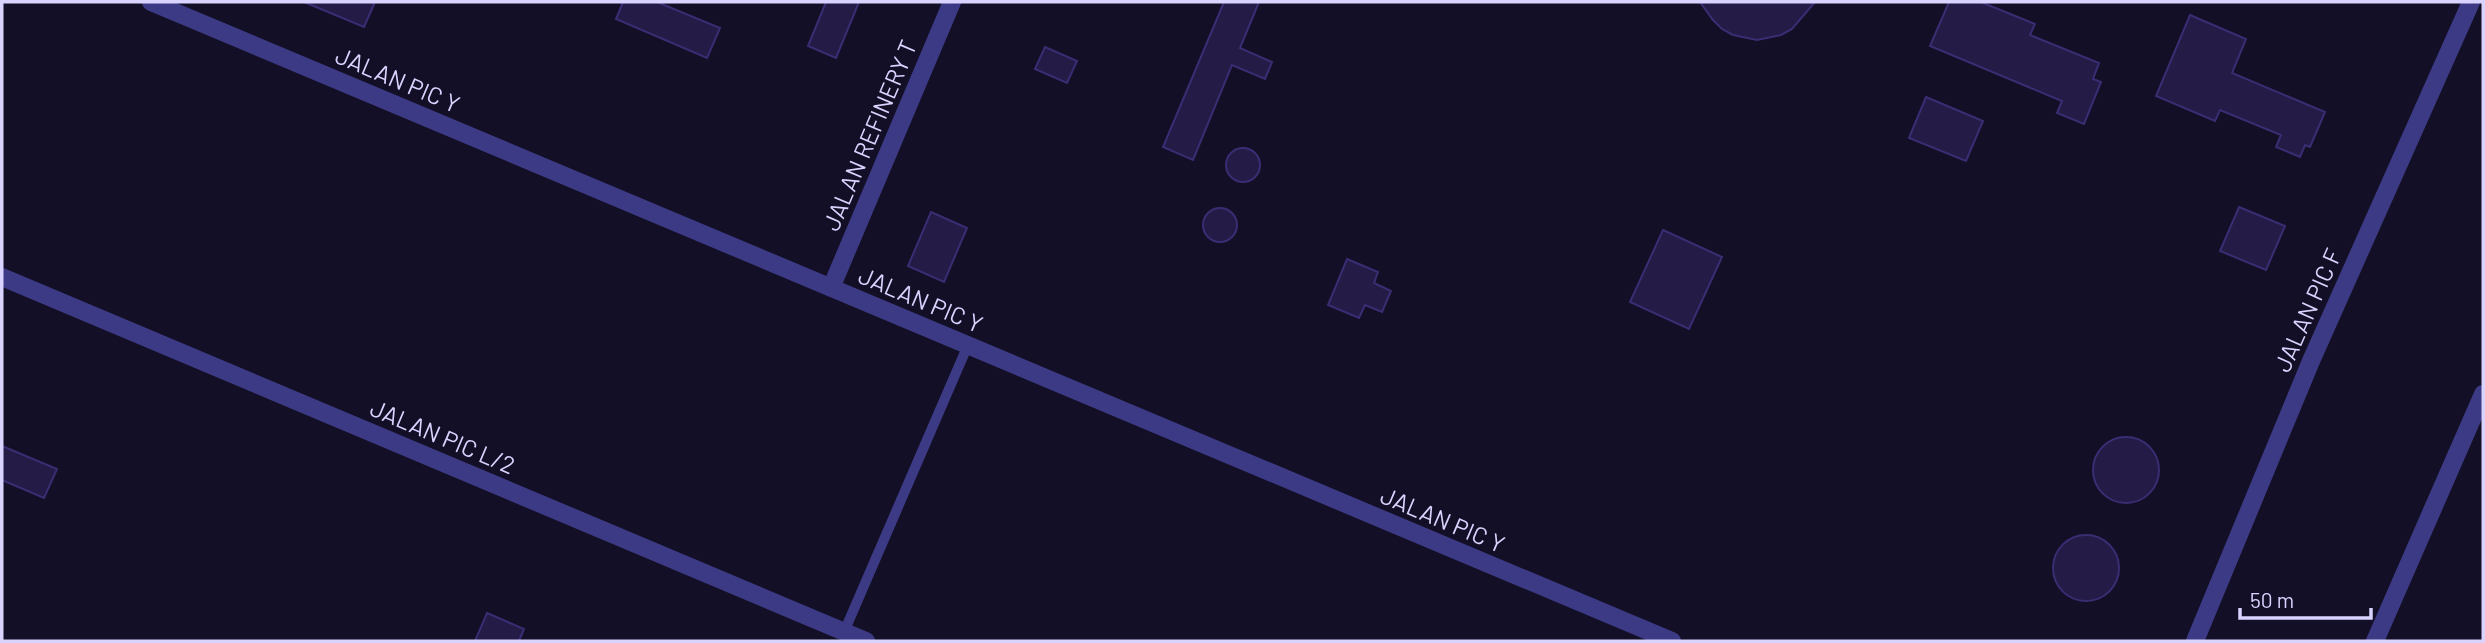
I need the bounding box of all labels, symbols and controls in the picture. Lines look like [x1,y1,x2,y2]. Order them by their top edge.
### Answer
street label: JALAN REFINERY T [816,35,922,235]
street label: JALAN PIC Y [332,40,464,118]
street label: JALAN PIC F [2267,244,2347,376]
street label: JALAN PIC Y [855,260,987,338]
street label: JALAN PIC L/2 [366,392,520,480]
street label: JALAN PIC Y [1377,480,1509,558]
scale bar [2240,576,2371,620]
text: 50 m [2250,587,2294,612]

